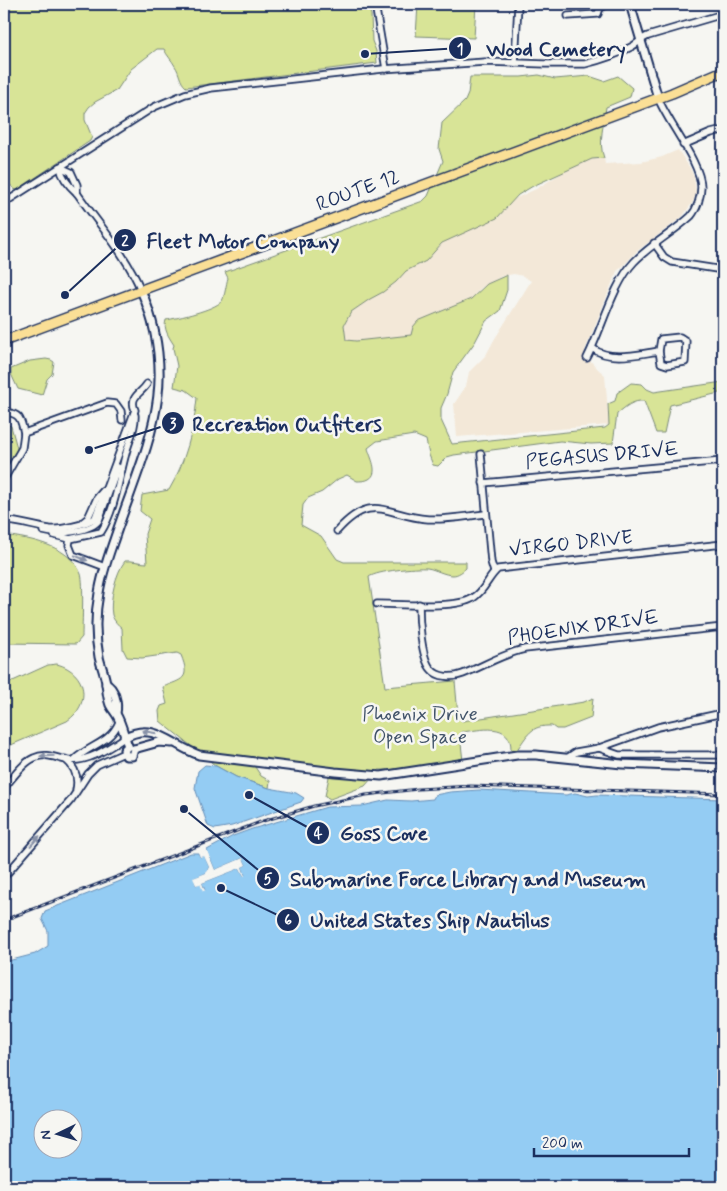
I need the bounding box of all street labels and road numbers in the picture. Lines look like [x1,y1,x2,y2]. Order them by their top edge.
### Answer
street label: ROUTE 12 [313,163,403,219]
street label: PEGASUS DRIVE [524,436,680,476]
street label: VIRGO DRIVE [508,524,634,564]
street label: PHOENIX DRIVE [506,604,660,652]

